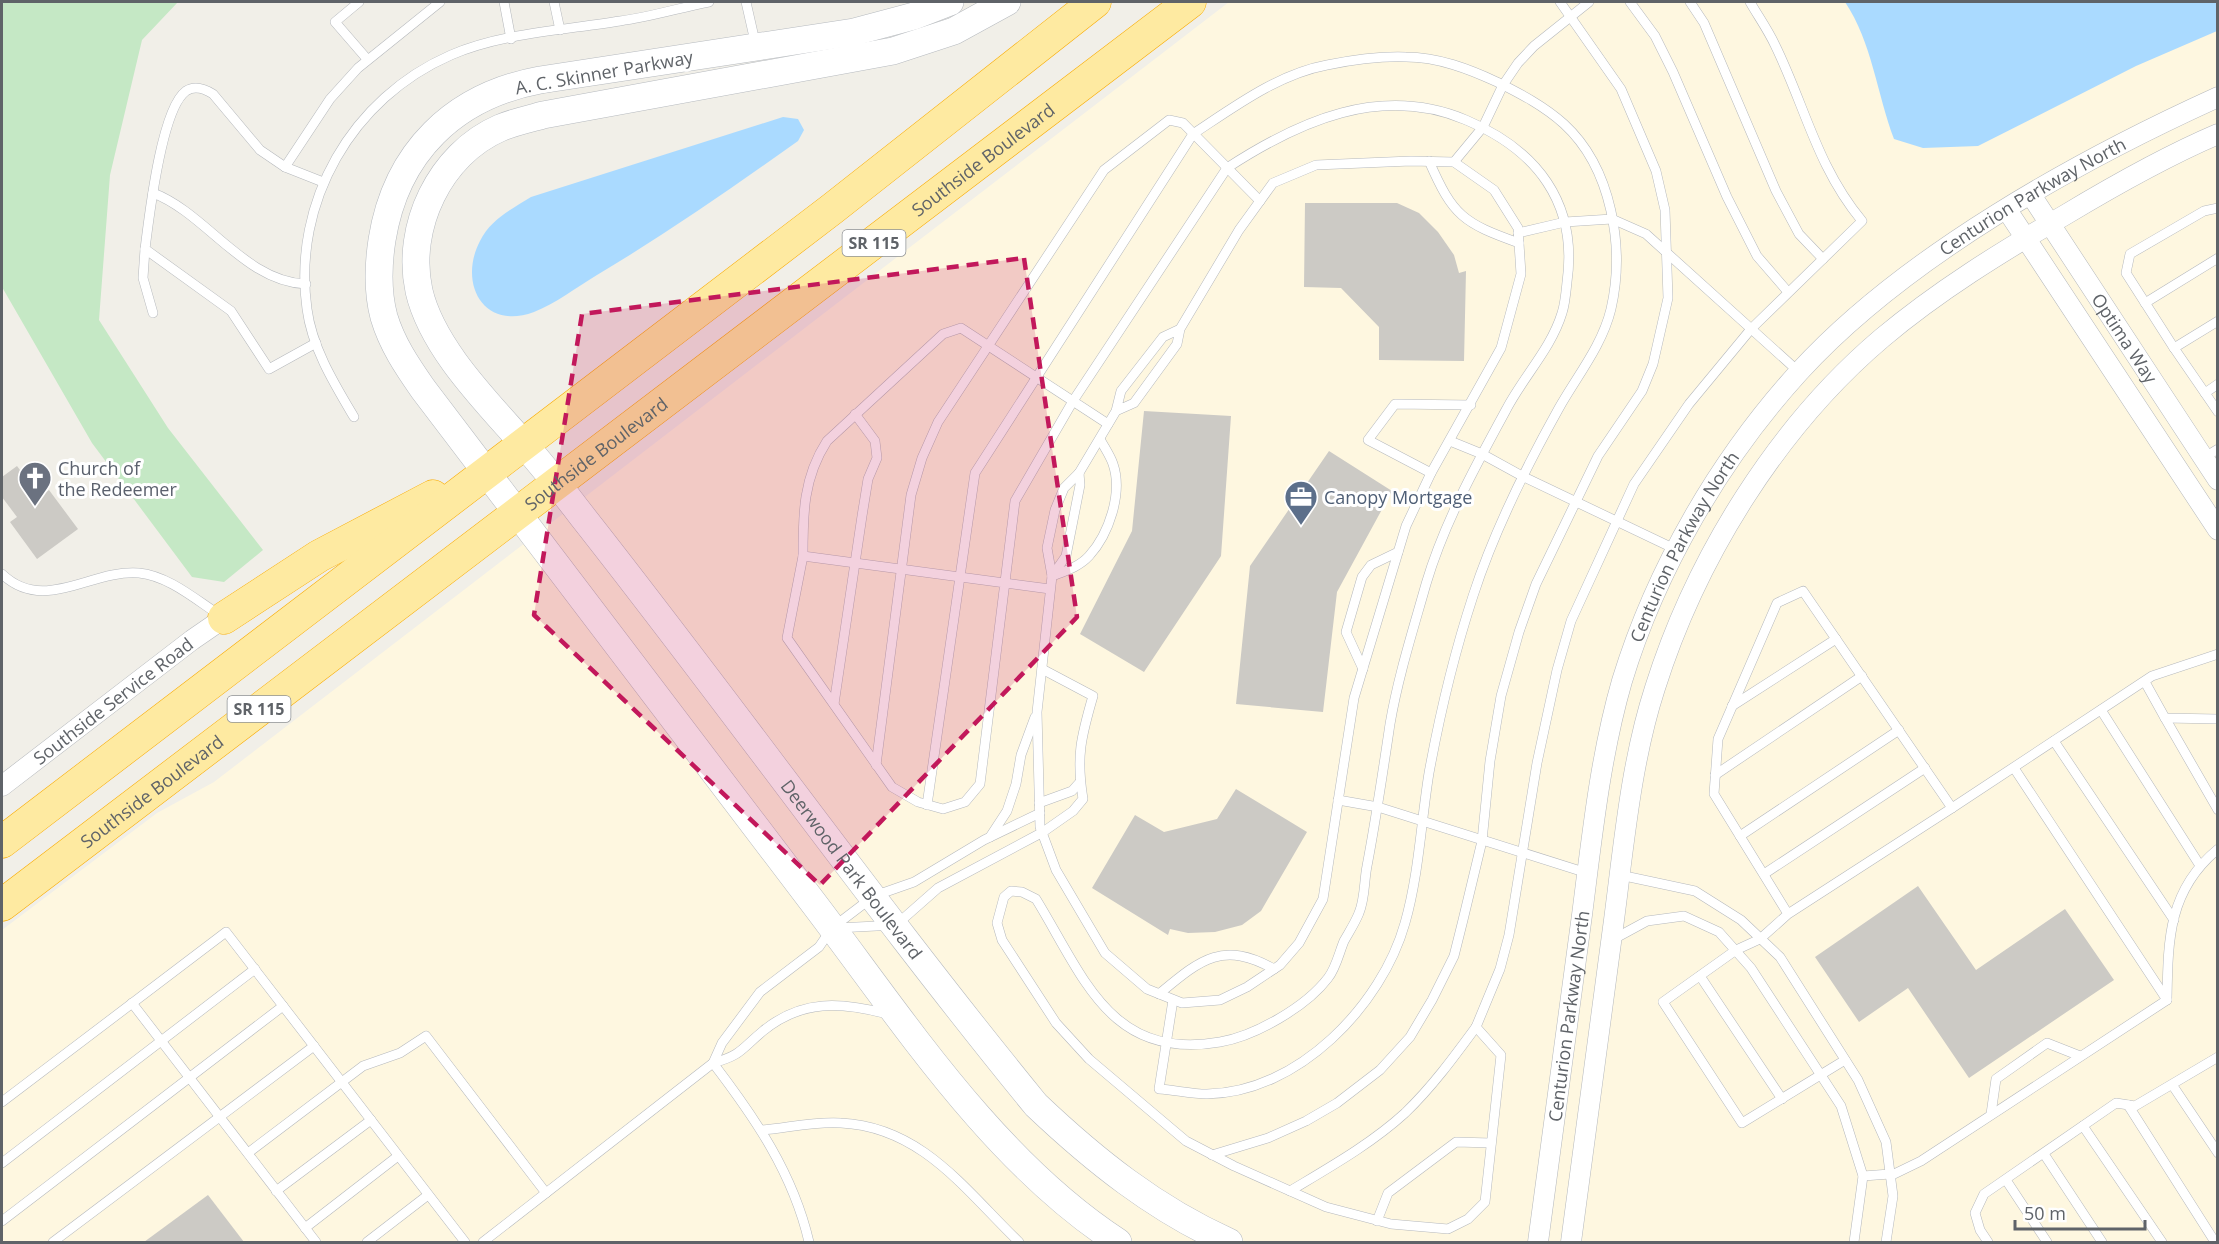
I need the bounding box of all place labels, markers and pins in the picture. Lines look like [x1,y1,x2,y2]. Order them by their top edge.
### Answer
place label: Church of the Redeemer [58,456,177,501]
church icon: Church of the Redeemer [17,460,53,507]
office icon: Canopy Mortgage [1283,479,1319,526]
place label: Canopy Mortgage [1324,485,1472,509]

